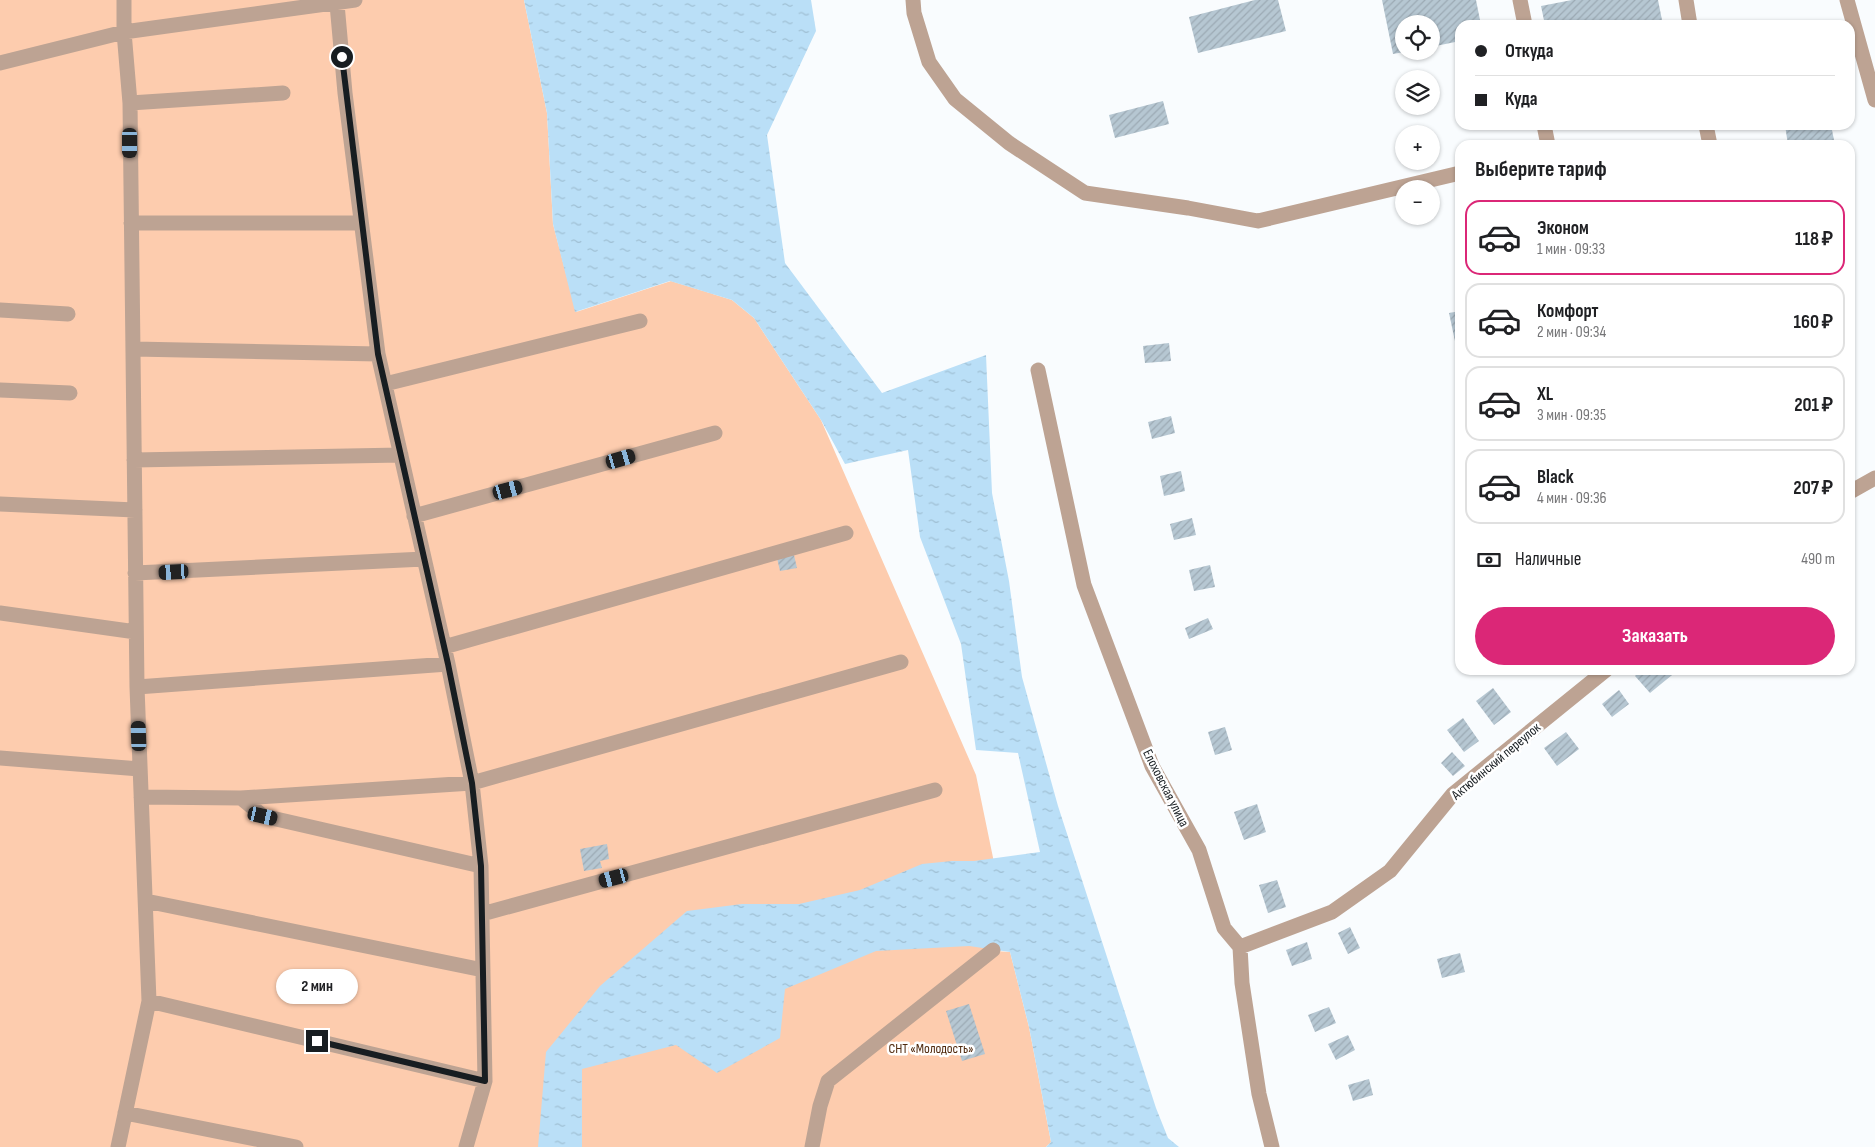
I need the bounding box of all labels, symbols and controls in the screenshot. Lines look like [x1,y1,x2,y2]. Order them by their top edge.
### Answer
map controls [1395,15,1440,225]
button: locate [1395,15,1440,60]
text: Откуда [1505,40,1554,63]
route start [331,46,353,68]
button: layers [1395,70,1440,115]
text: Куда [1505,88,1538,111]
button: + [1395,125,1440,170]
car [122,128,137,158]
text: Выберите тариф [1475,156,1607,183]
button: − [1395,180,1440,225]
icon: car [1477,215,1522,260]
text: Эконом [1537,217,1589,240]
text: 118 ₽ [1795,228,1833,251]
text: 1 мин · 09:33 [1537,240,1605,259]
icon: car [1477,298,1522,343]
text: Комфорт [1537,300,1599,323]
text: 160 ₽ [1794,311,1833,334]
text: 2 мин · 09:34 [1537,323,1606,342]
icon: car [1477,381,1522,426]
text: XL [1537,383,1553,406]
text: 201 ₽ [1794,394,1833,417]
text: 3 мин · 09:35 [1537,406,1606,425]
car [604,448,637,470]
icon: car [1477,464,1522,509]
text: Black [1537,466,1574,489]
text: 207 ₽ [1793,477,1833,500]
car [491,479,524,501]
text: 4 мин · 09:36 [1537,489,1607,508]
icon: cash [1475,546,1503,574]
text: Наличные [1515,548,1581,571]
text: 490 m [1801,550,1835,569]
car [158,564,189,580]
button: Заказать [1475,607,1835,665]
street label: Актюбинский переулок [1447,718,1545,804]
car [130,721,147,751]
street label: Елоховская улица [1139,746,1193,830]
car [246,805,279,827]
car [597,867,630,889]
callout: 2 мин [276,968,358,1004]
text: 2 мин [301,977,333,996]
route end [306,1030,328,1052]
park label: СНТ «Молодость» [888,1040,974,1057]

